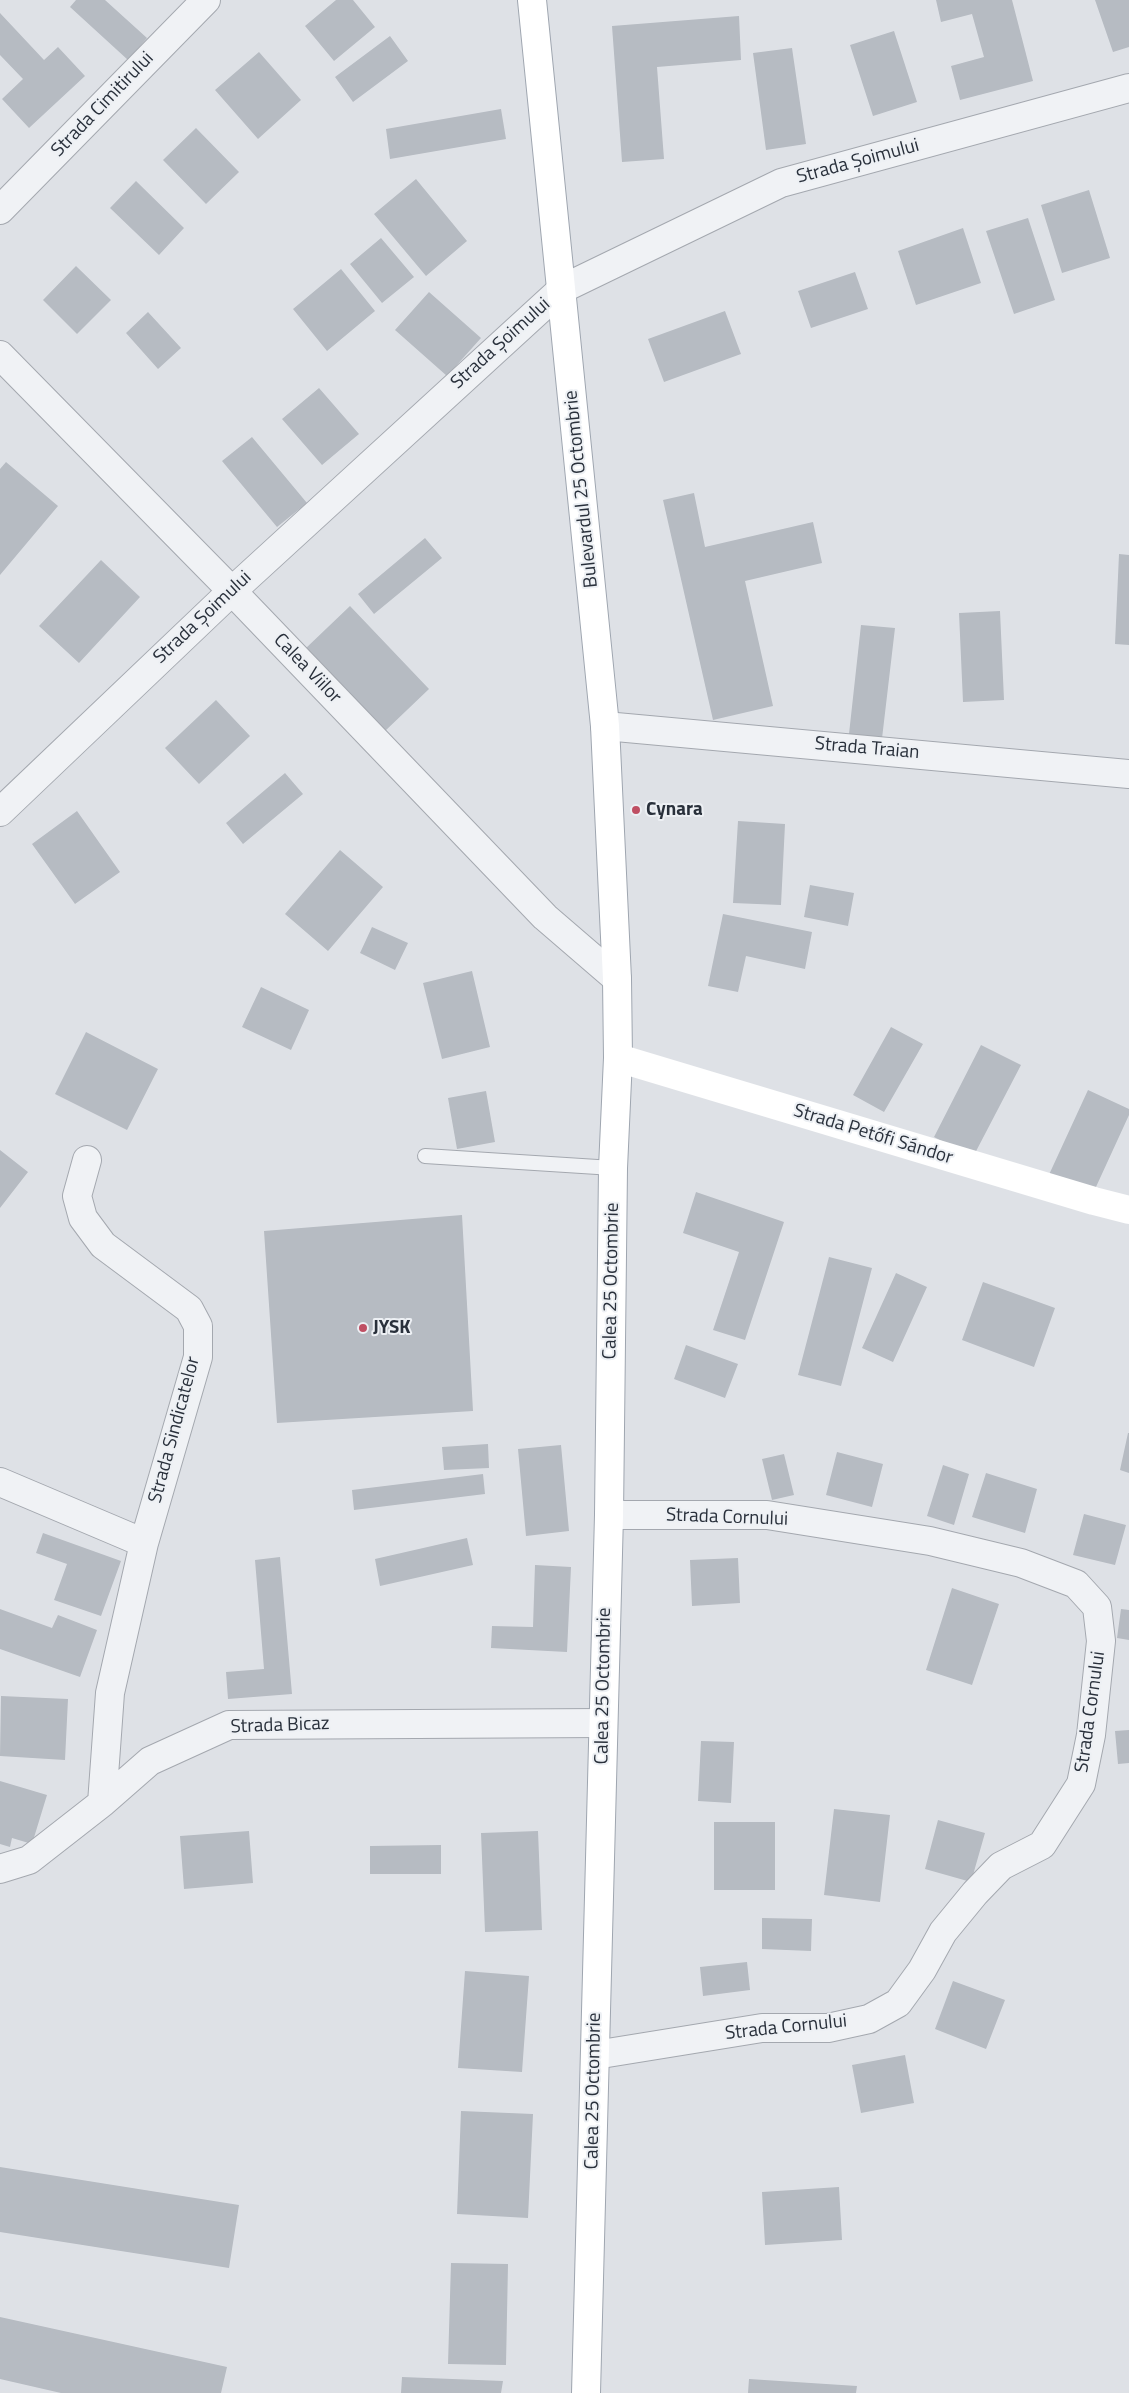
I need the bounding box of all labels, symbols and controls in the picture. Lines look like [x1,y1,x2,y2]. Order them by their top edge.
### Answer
street label: Strada Cimitirului [47,48,159,162]
street label: Strada Șoimului [794,135,922,189]
street label: Strada Șoimului [447,293,555,395]
street label: Bulevardul 25 Octombrie [560,389,604,589]
street label: Strada Șoimului [149,567,257,669]
street label: Calea Viilor [268,629,346,709]
street label: Strada Traian [814,733,920,765]
place label: Cynara [646,799,703,821]
marker: Cynara [630,804,642,816]
street label: Strada Petőfi Sándor [791,1100,955,1170]
street label: Calea 25 Octombrie [599,1202,625,1360]
place label: JYSK [373,1317,411,1339]
marker: JYSK [357,1322,369,1334]
street label: Strada Sindicatelor [145,1354,205,1506]
street label: Strada Cornului [665,1504,789,1532]
street label: Calea 25 Octombrie [591,1607,617,1765]
street label: Strada Cornului [1071,1650,1111,1774]
street label: Strada Bicaz [230,1713,330,1739]
street label: Strada Cornului [724,2010,848,2046]
street label: Calea 25 Octombrie [581,2012,607,2170]

